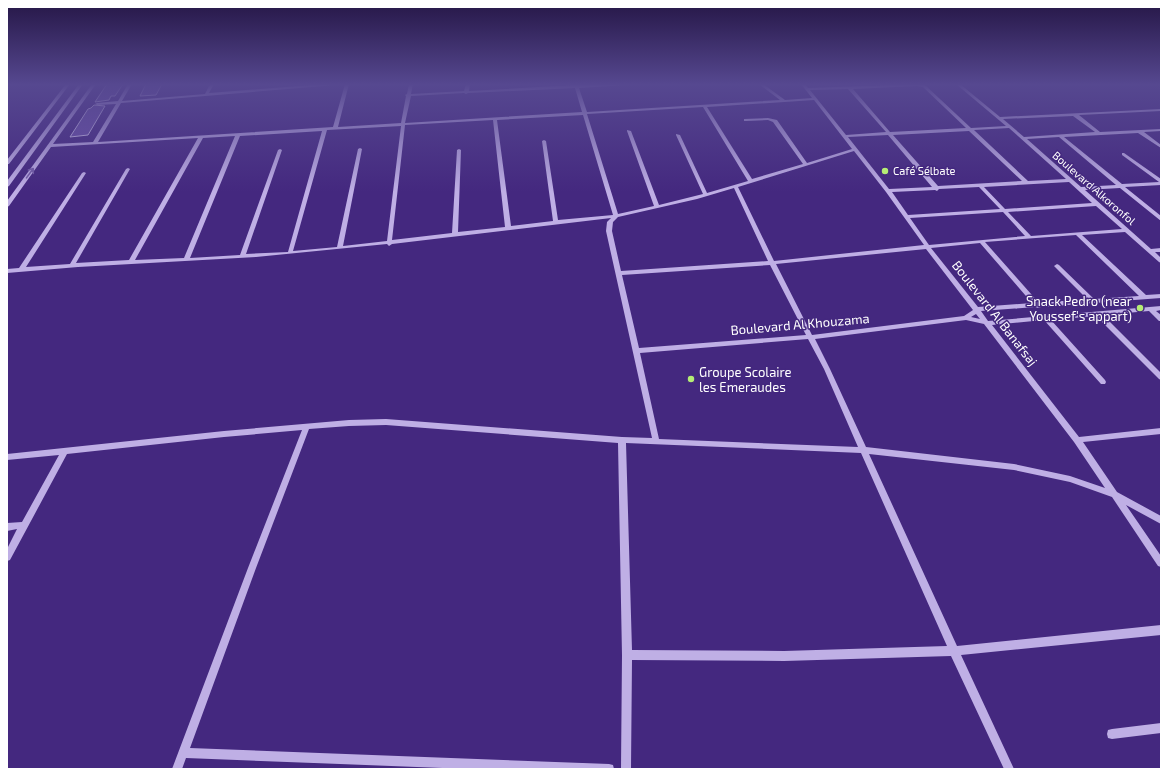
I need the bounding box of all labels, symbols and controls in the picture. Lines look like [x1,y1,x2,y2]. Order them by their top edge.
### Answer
street label: Boulevard Alkoronfol [1050,148,1139,228]
place label: Café Sélbate [893,164,956,177]
marker: Café Sélbate [880,166,890,176]
one-way arrow [26,168,34,179]
street label: Boulevard Al Banafsaj [949,257,1041,369]
place label: Snack Pedro (near Youssef's appart) [1026,293,1132,324]
marker: Snack Pedro (near Youssef's appart) [1135,303,1145,313]
street label: Boulevard Al Khouzama [730,310,870,338]
place label: Groupe Scolaire les Emeraudes [699,364,792,395]
marker: Groupe Scolaire les Emeraudes [686,374,696,384]

